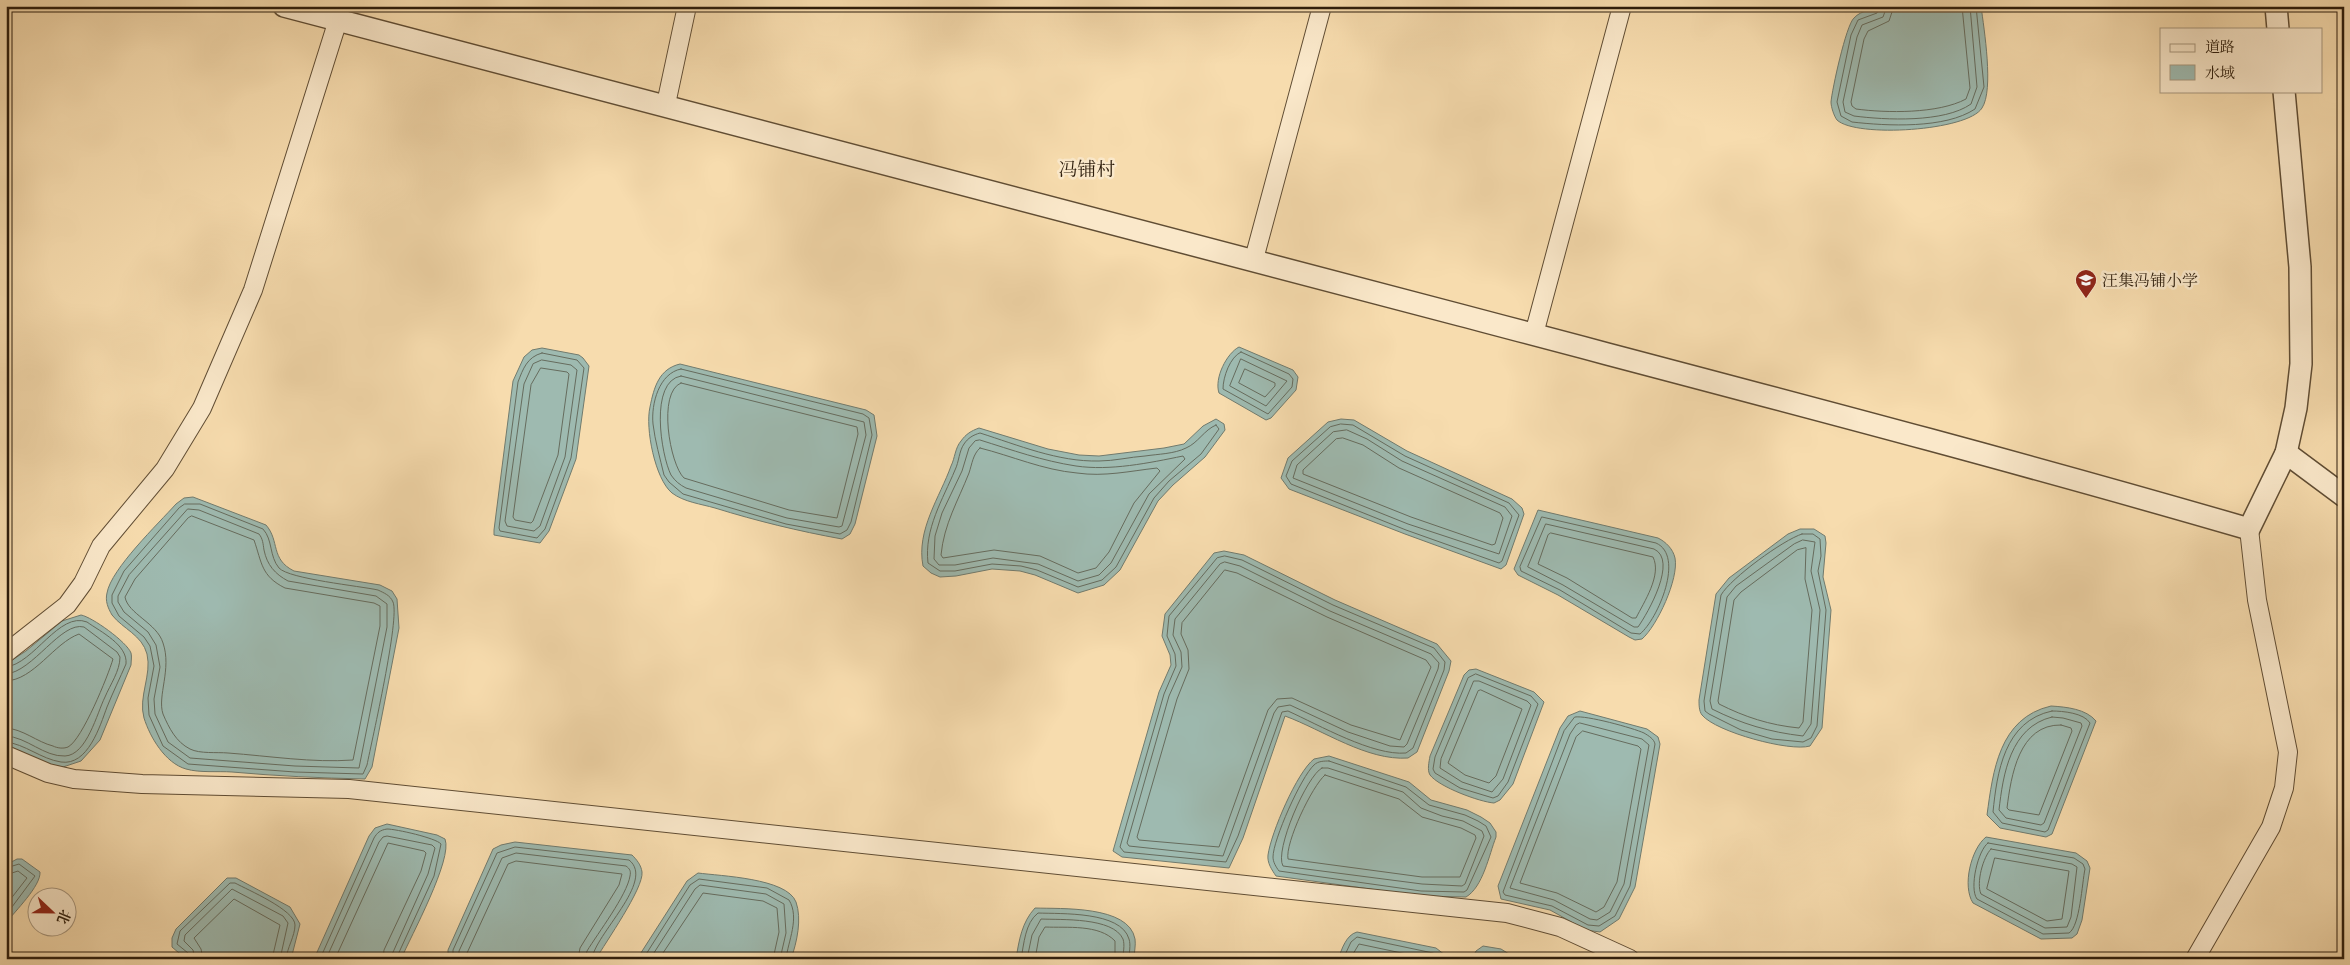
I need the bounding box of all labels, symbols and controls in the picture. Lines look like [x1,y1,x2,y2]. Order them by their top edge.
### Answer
legend [2160,28,2322,92]
text: 道路 [2205,37,2235,56]
text: 水域 [2205,63,2235,82]
district label: 冯铺村 [1058,157,1116,182]
school or university icon: 汪集冯铺小学 [2074,268,2098,299]
place label: 汪集冯铺小学 [2102,270,2198,291]
north arrow [28,888,78,938]
text: 北 [53,907,75,927]

